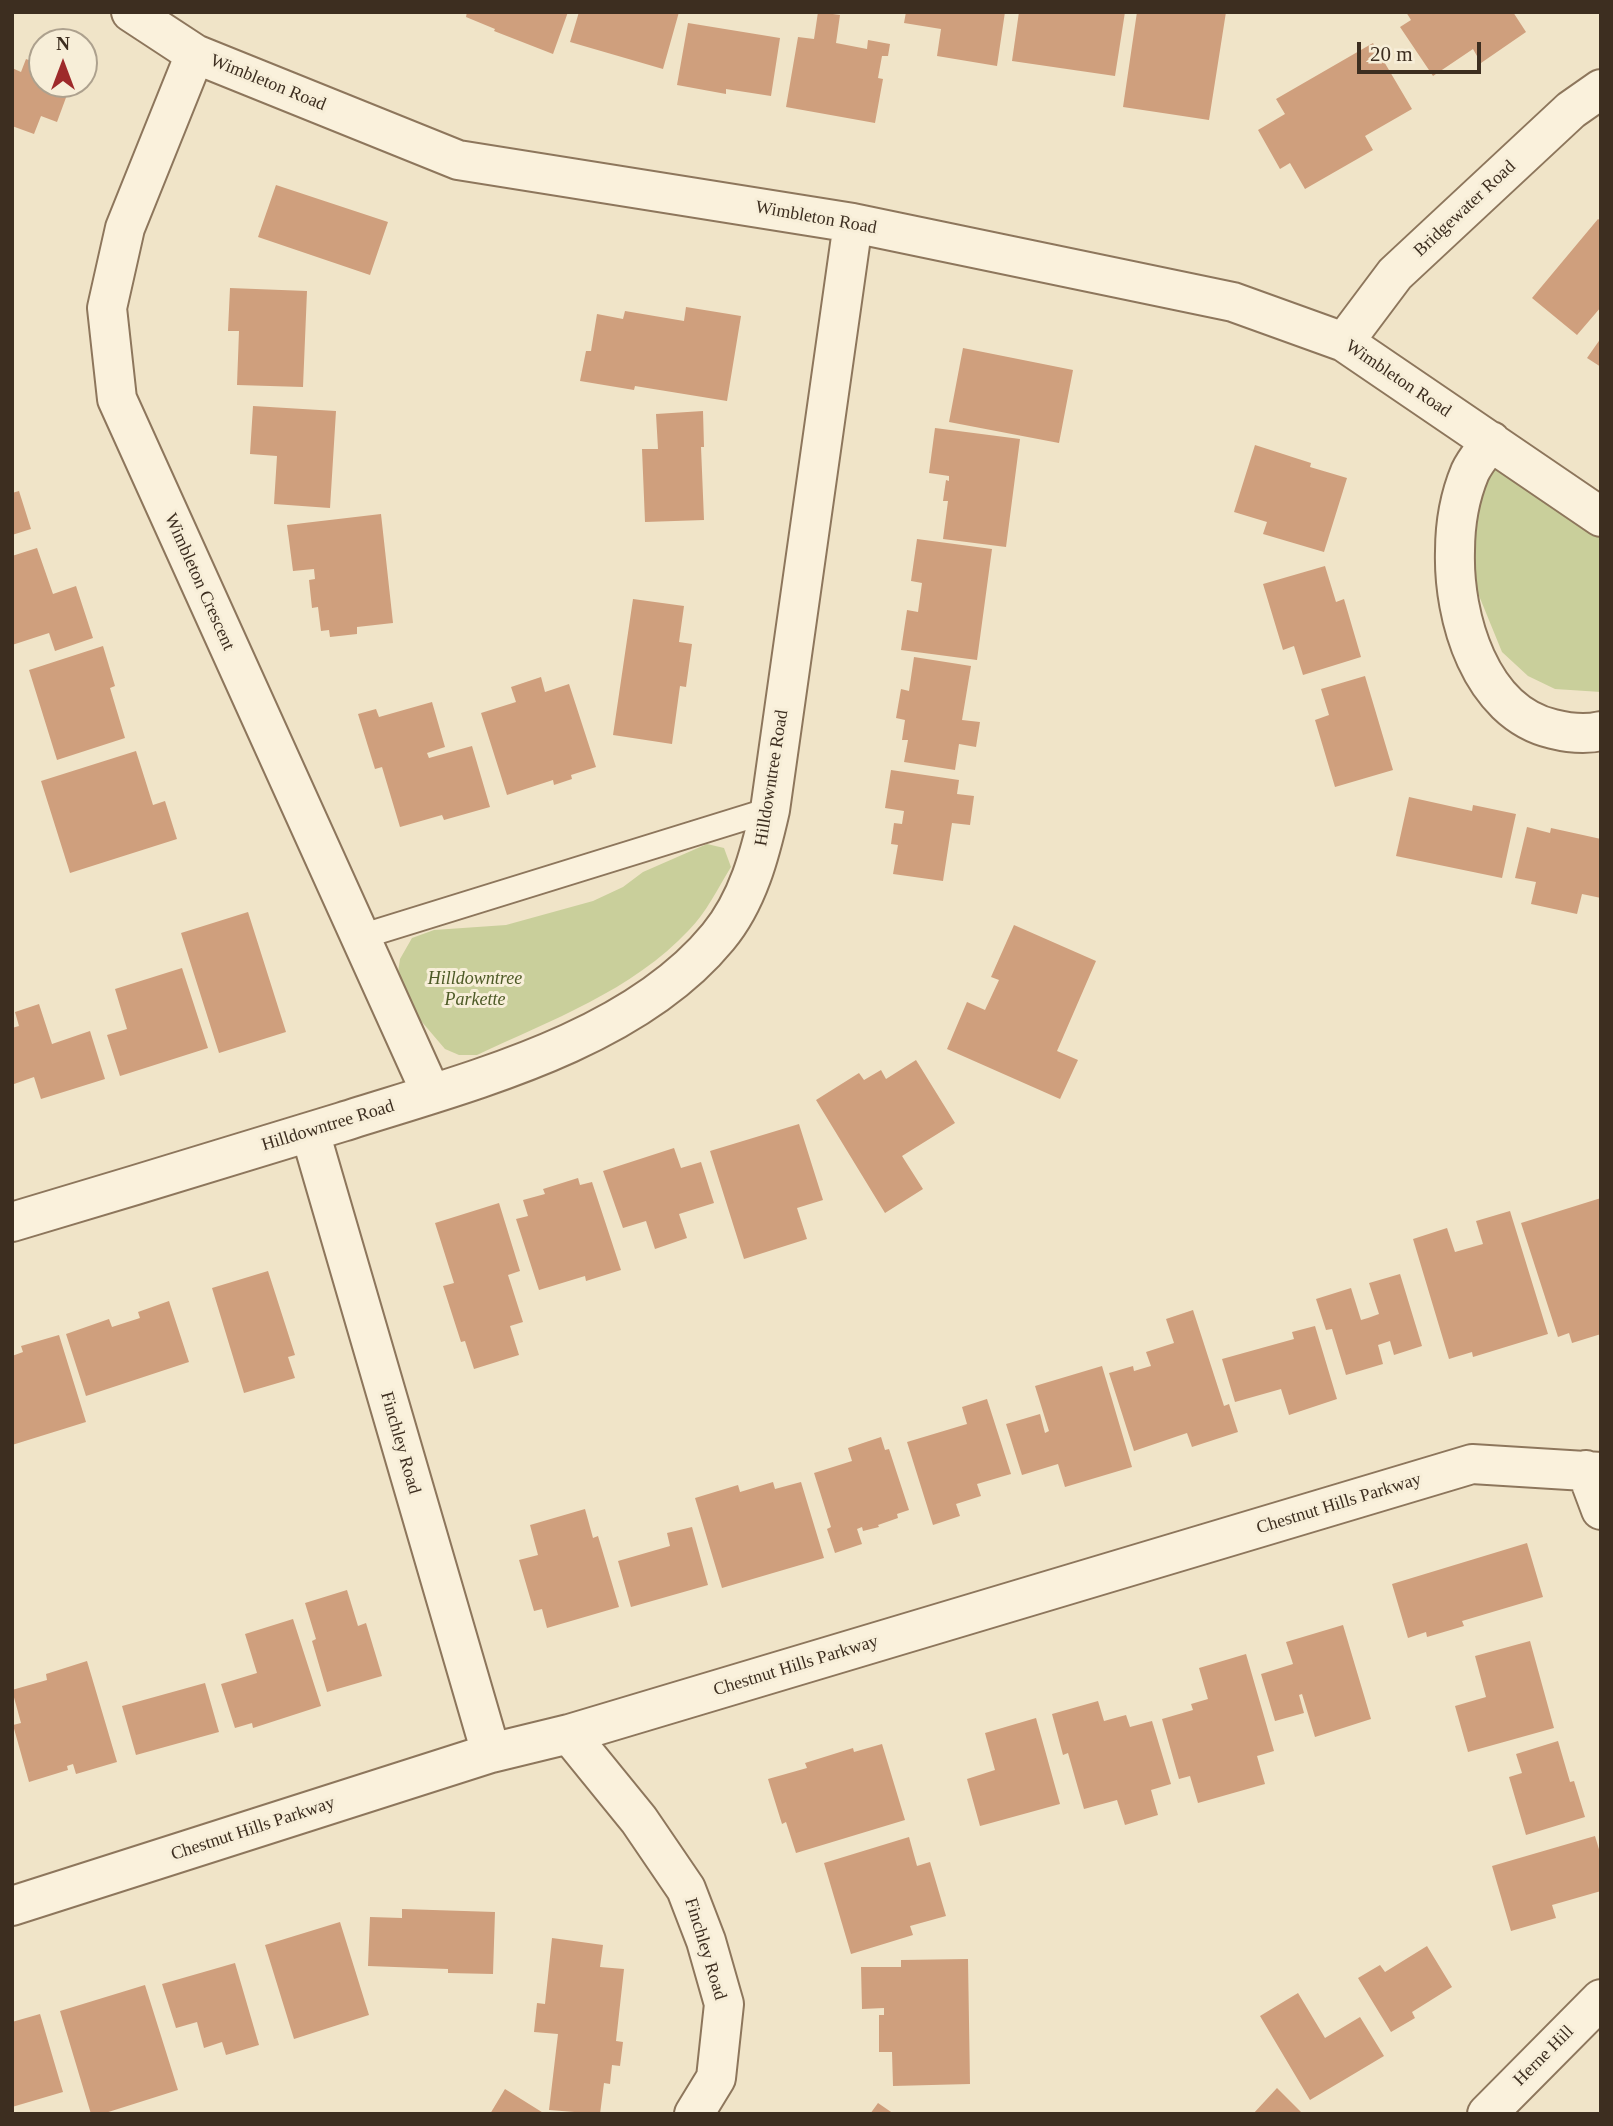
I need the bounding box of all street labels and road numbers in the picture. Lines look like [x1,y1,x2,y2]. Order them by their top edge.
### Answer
street label: Wimbleton Road [207,50,329,116]
street label: Bridgewater Road [1410,156,1520,262]
street label: Wimbleton Road [754,197,878,239]
street label: Wimbleton Road [1341,336,1455,422]
street label: Wimbleton Crescent [159,510,239,654]
street label: Hilldowntree Road [751,708,793,848]
street label: Hilldowntree Road [259,1096,397,1156]
street label: Finchley Road [375,1389,425,1497]
street label: Chestnut Hills Parkway [1254,1469,1424,1539]
street label: Chestnut Hills Parkway [711,1631,881,1701]
street label: Chestnut Hills Parkway [168,1792,338,1866]
street label: Finchley Road [679,1895,731,2003]
street label: Herne Hill [1509,2021,1579,2091]

